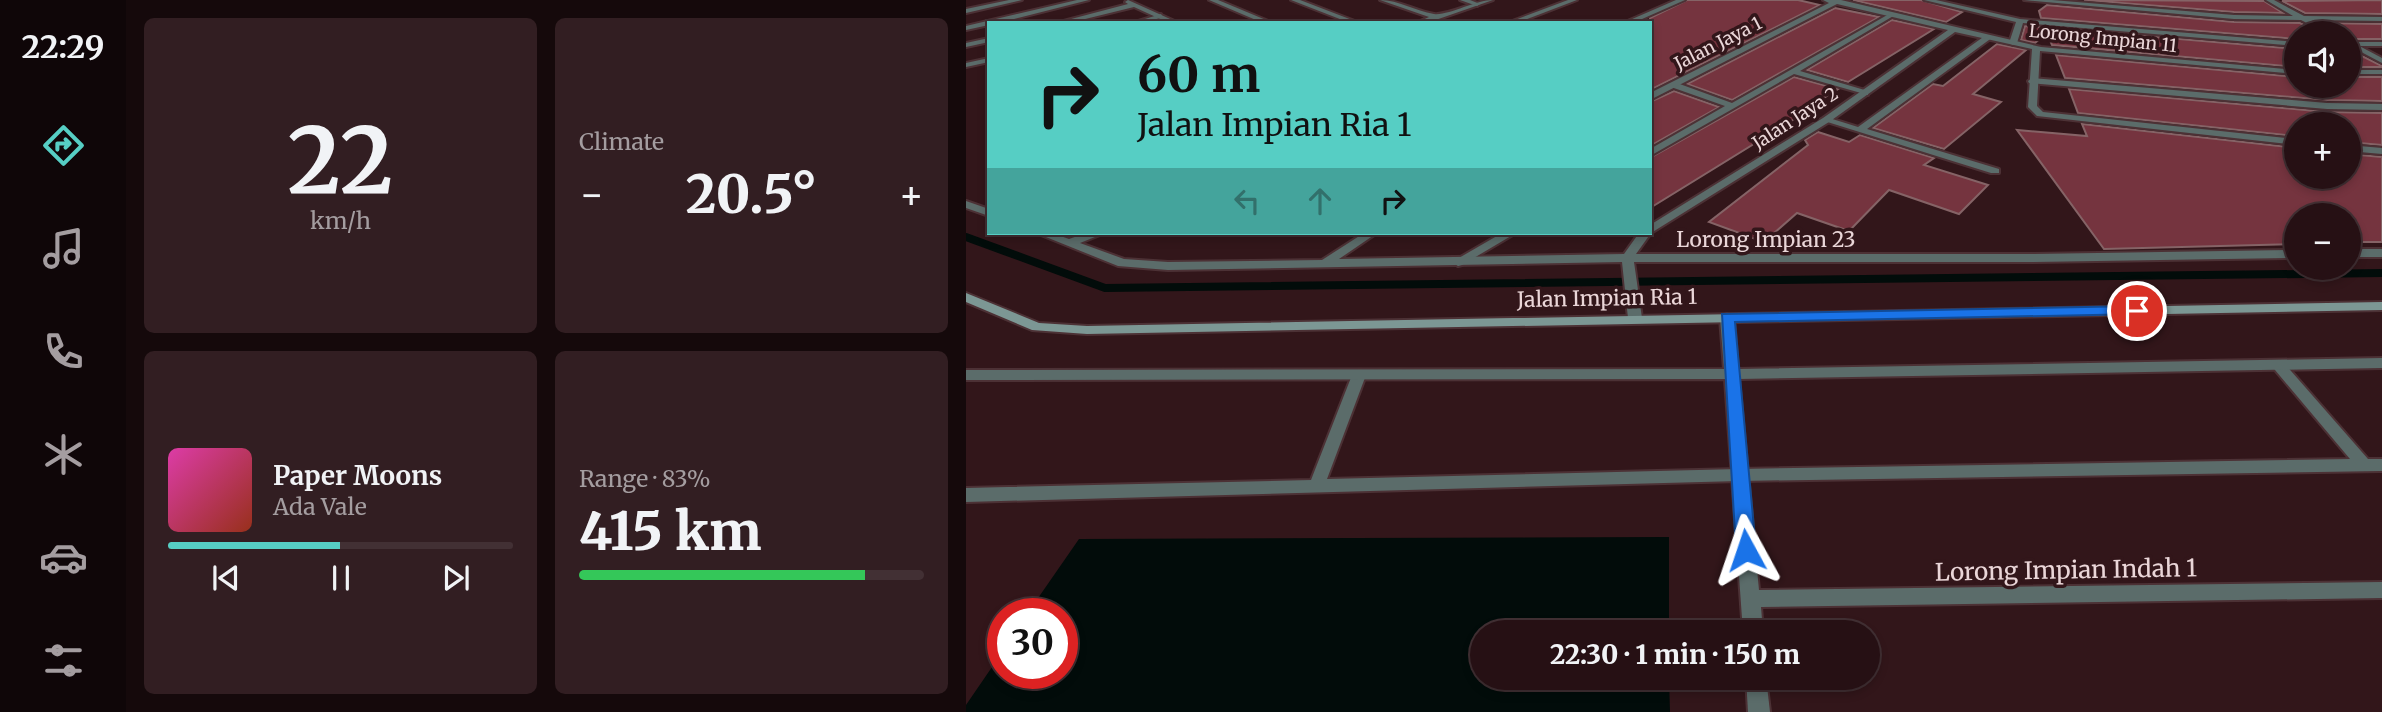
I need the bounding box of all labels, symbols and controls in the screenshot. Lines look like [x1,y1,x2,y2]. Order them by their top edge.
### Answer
street label: Jalan Jaya 1 [1669,11,1766,75]
street label: Lorong Impian 11 [2028,19,2178,57]
map controls [2284,21,2361,280]
button: sound [2284,21,2361,98]
text: 22:29 [22,27,104,67]
text: 60 m [1137,44,1260,105]
icon: right [1022,49,1113,140]
street label: Jalan Jaya 2 [1747,82,1842,155]
text: 22 [287,103,394,218]
text: Jalan Impian Ria 1 [1137,105,1411,145]
button: + [2284,112,2361,189]
icon: directions [39,121,88,170]
text: Climate [579,127,664,156]
text: 20.5° [686,162,817,227]
text: − [579,171,604,218]
text: + [899,171,924,218]
icon: left [1228,182,1266,220]
icon: ahead [1301,182,1339,220]
icon: right [1374,182,1412,220]
button: − [2284,203,2361,280]
text: km/h [310,206,371,235]
icon: music [39,224,88,273]
street label: Lorong Impian 23 [1676,226,1856,253]
pin [2107,281,2167,341]
street label: Jalan Impian Ria 1 [1516,283,1697,313]
icon: arrive [2118,292,2156,330]
icon: phone [39,327,88,376]
icon: climate [39,430,88,479]
text: Paper Moons [273,459,442,492]
text: Range · 83% [579,464,711,493]
text: Ada Vale [273,492,367,521]
text: 415 km [579,499,761,564]
position arrow [1709,513,1783,587]
icon: car [39,533,88,582]
street label: Lorong Impian Indah 1 [1935,552,2197,588]
icon: previous [207,559,245,597]
icon: pause [322,559,360,597]
icon: next [437,559,475,597]
speed limit sign: 30 [987,598,1078,689]
icon: filters [39,636,88,685]
text: 22:30 · 1 min · 150 m [1550,638,1800,671]

